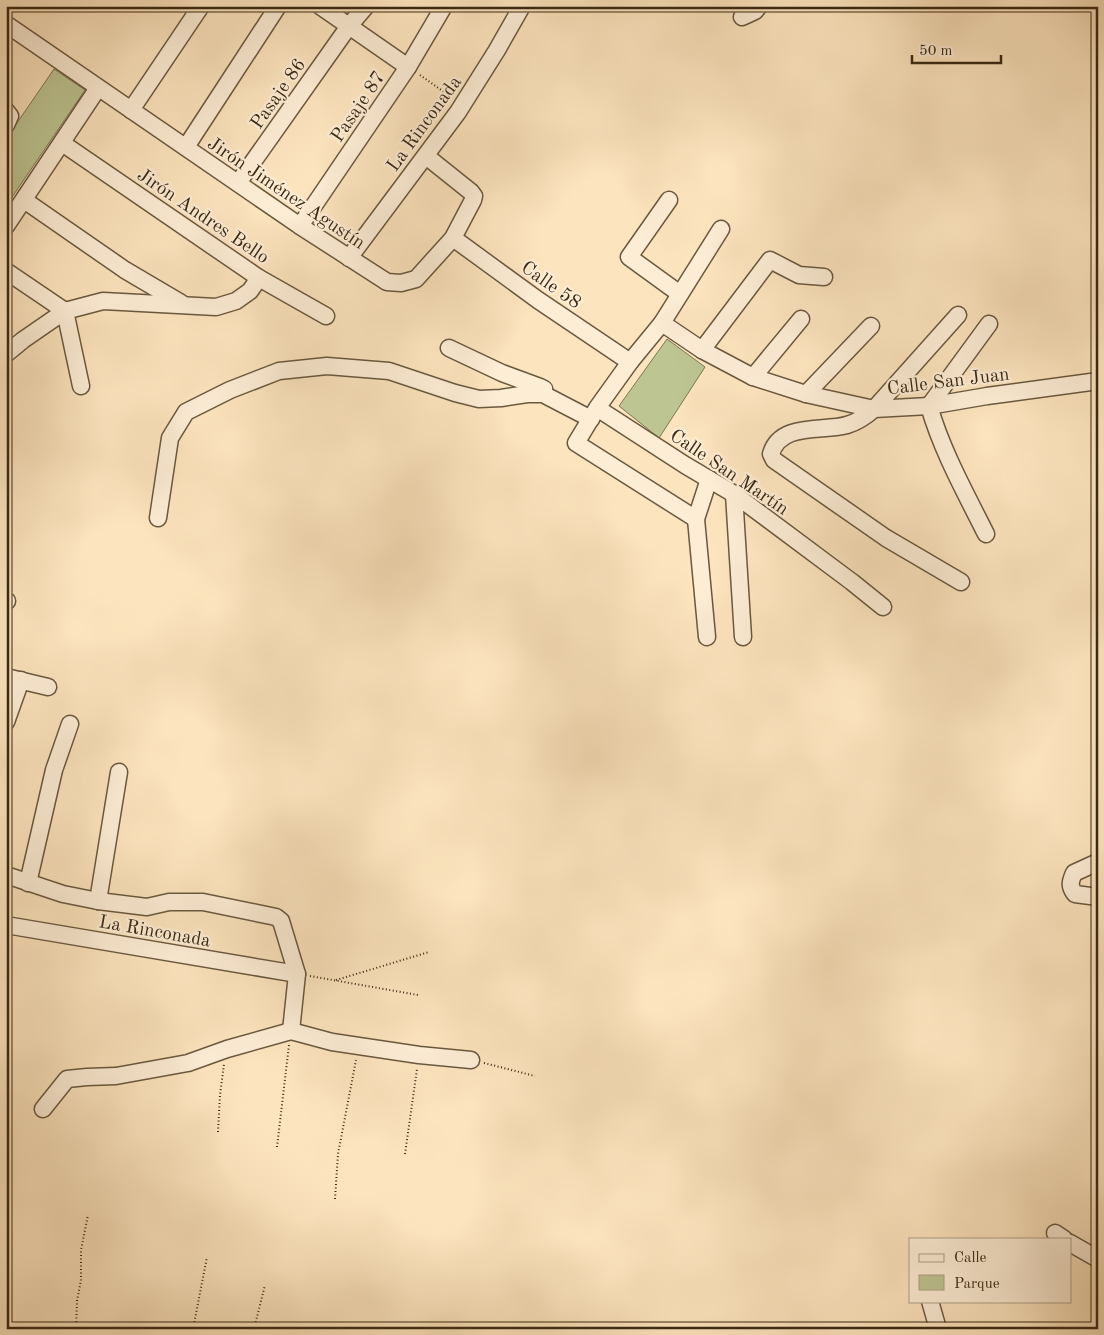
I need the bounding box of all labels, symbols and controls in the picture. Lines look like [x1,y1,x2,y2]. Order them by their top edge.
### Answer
scale bar [912,32,1000,64]
text: 50 m [919,44,953,59]
street label: Pasaje 86 [248,56,310,133]
street label: Pasaje 87 [328,68,390,146]
street label: La Rinconada [384,73,466,176]
street label: Jirón Jiménez Agustín [203,134,368,254]
street label: Jirón Andres Bello [133,166,272,268]
street label: Calle 58 [517,259,584,313]
street label: Calle San Juan [886,366,1011,399]
street label: Calle San Martín [666,427,791,520]
street label: La Rinconada [97,913,213,952]
legend [909,1238,1072,1302]
text: Calle [954,1251,987,1266]
text: Parque [954,1277,1000,1292]

